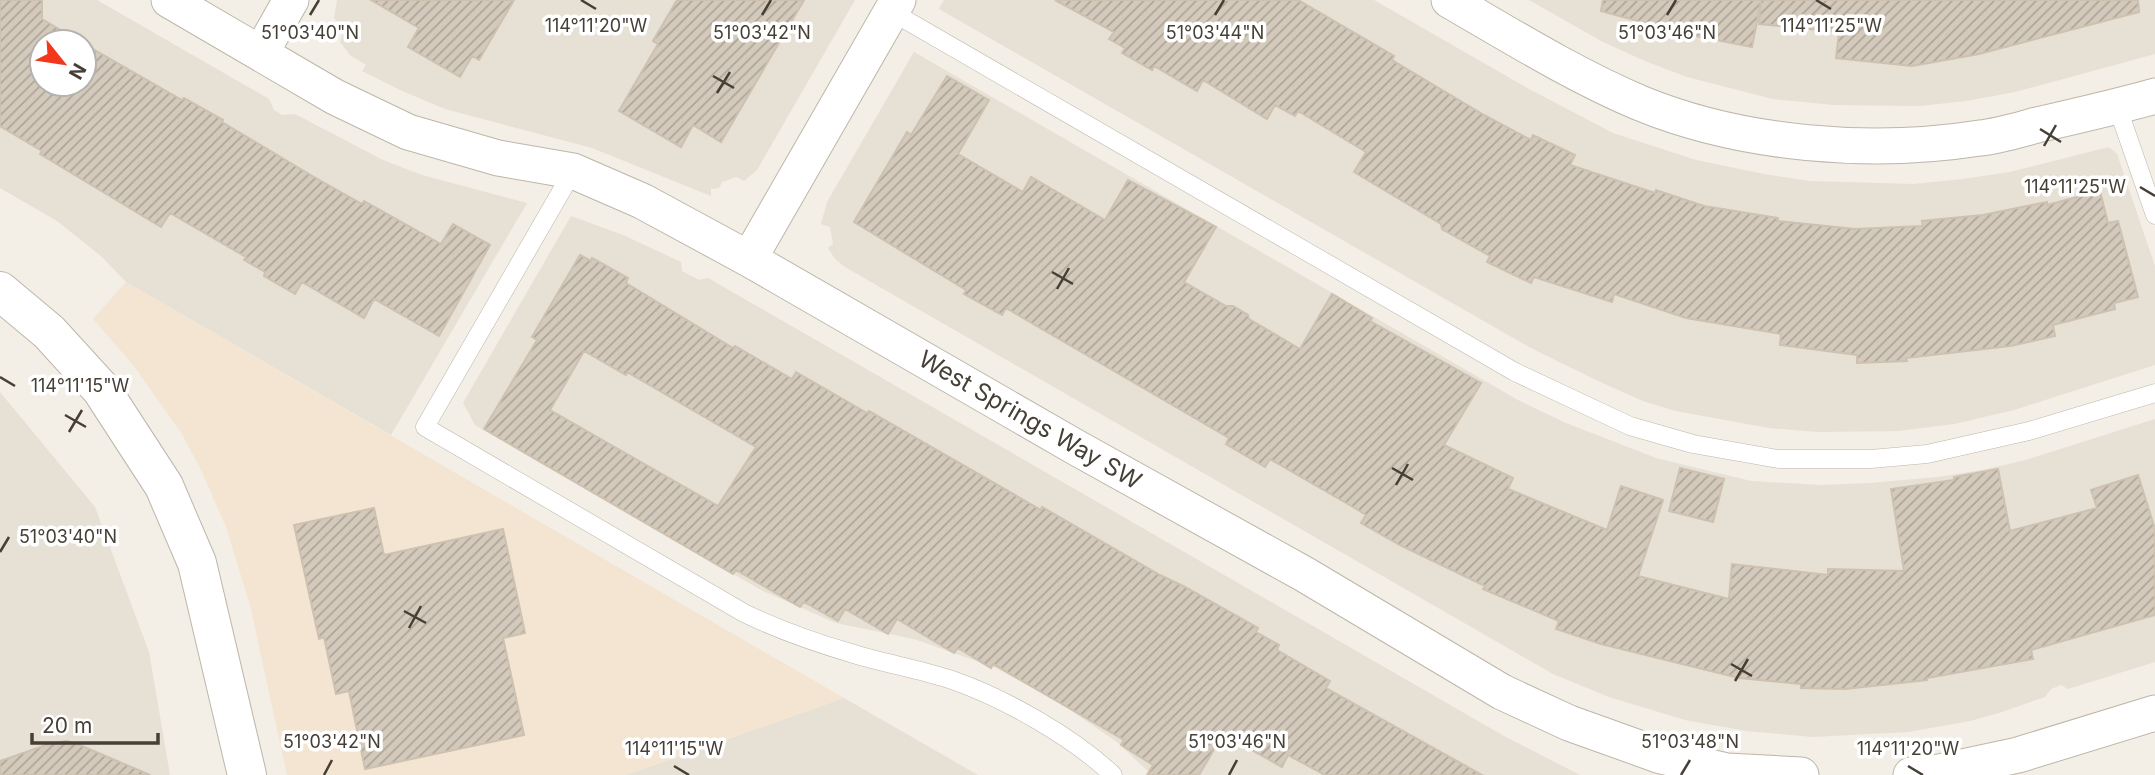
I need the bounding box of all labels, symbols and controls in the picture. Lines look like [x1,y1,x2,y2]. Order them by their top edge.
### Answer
text: 114°11'20"W [545,15,648,36]
text: 114°11'25"W [1780,15,1882,36]
text: 51°03'40"N [261,22,359,43]
text: 51°03'42"N [713,22,811,43]
text: 51°03'44"N [1166,22,1264,43]
text: 51°03'46"N [1618,22,1716,43]
north arrow [28,28,98,98]
text: N [64,59,91,83]
text: 114°11'25"W [2024,176,2126,197]
street label: West Springs Way SW [914,344,1147,495]
text: 114°11'15"W [31,375,130,396]
text: 51°03'40"N [19,526,117,547]
scale bar [32,702,158,746]
text: 20 m [42,713,92,738]
text: 51°03'42"N [283,731,381,752]
text: 51°03'46"N [1188,731,1286,752]
text: 51°03'48"N [1641,731,1739,752]
text: 114°11'15"W [625,738,724,759]
text: 114°11'20"W [1857,738,1960,759]

